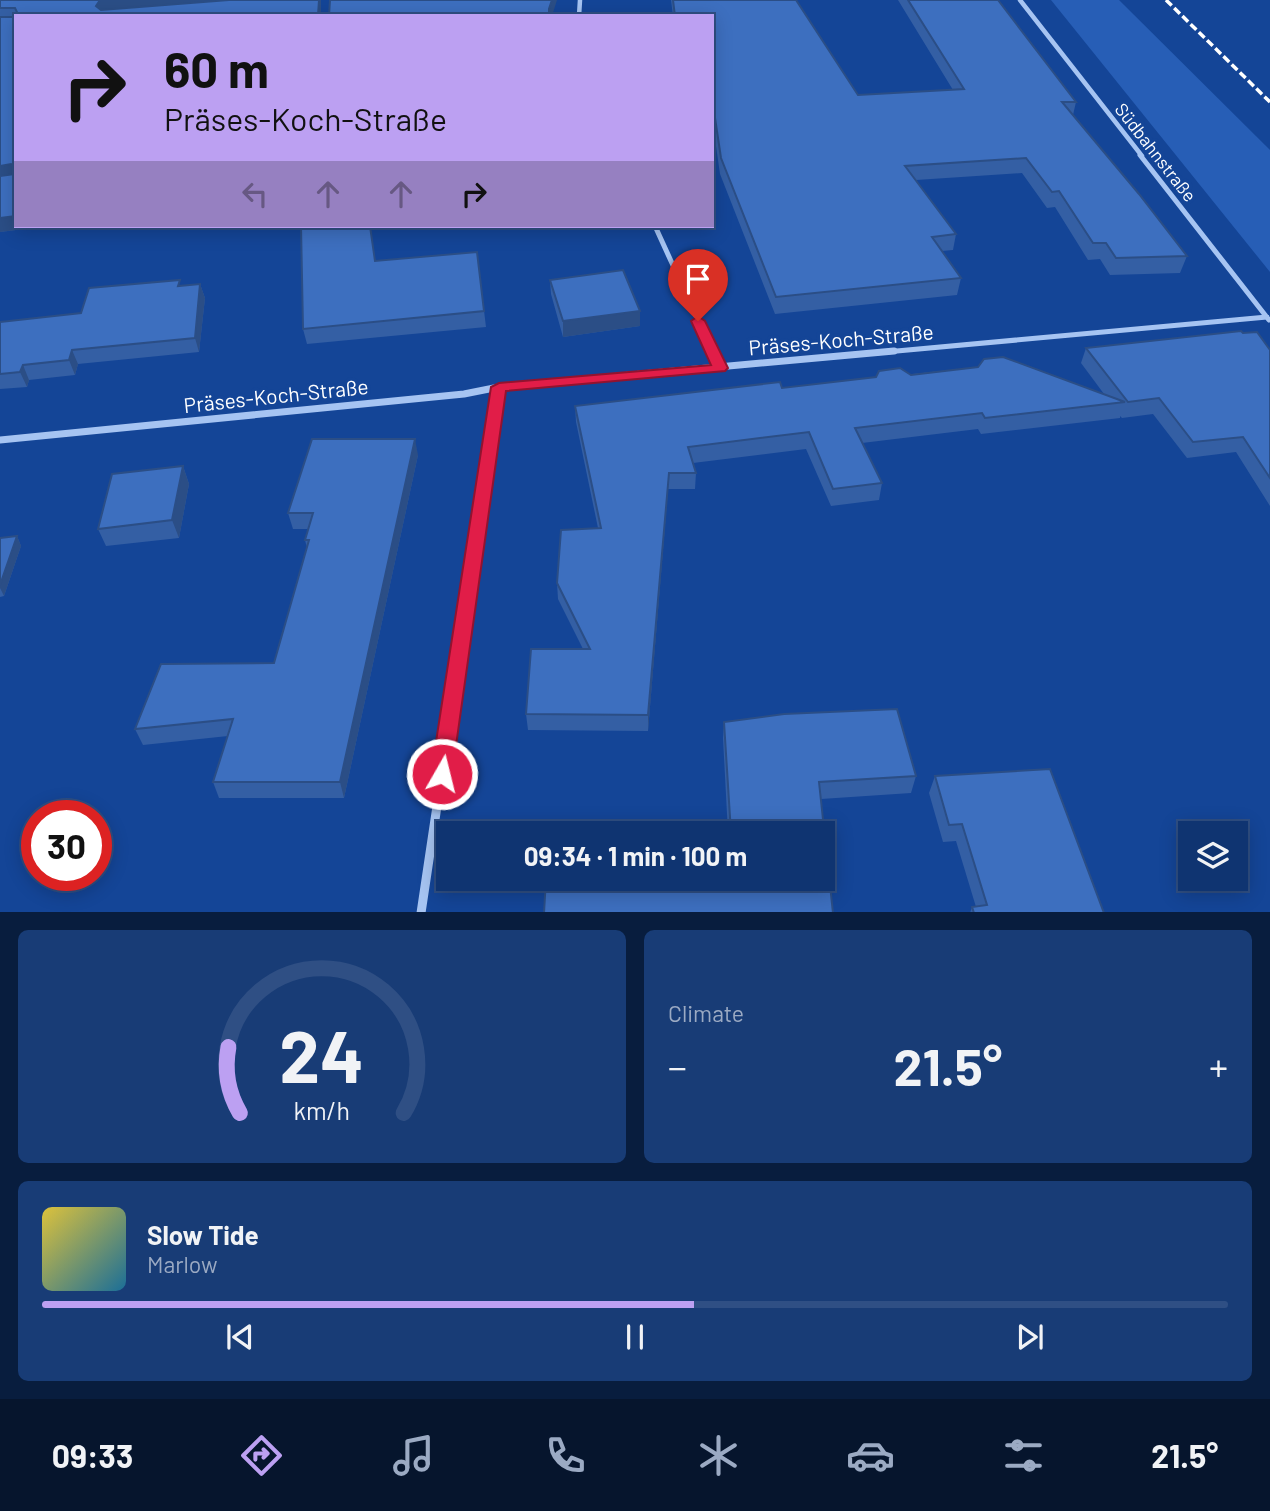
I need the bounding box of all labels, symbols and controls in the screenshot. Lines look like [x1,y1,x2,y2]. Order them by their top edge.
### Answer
text: 60 m [164,39,269,98]
icon: right [49,42,140,133]
street label: Südbahnstraße [1111,98,1201,206]
text: Präses-Koch-Straße [164,99,447,137]
icon: left [236,175,274,213]
icon: ahead [309,175,347,213]
icon: ahead [382,175,420,213]
icon: right [455,175,493,213]
pin [668,249,728,321]
icon: arrive [679,260,717,298]
street label: Präses-Koch-Straße [747,318,935,360]
street label: Präses-Koch-Straße [182,373,370,417]
position arrow [405,737,479,811]
speed limit sign: 30 [21,800,112,891]
map controls [1178,821,1248,891]
button: layers [1178,821,1248,891]
text: 09:34 · 1 min · 100 m [524,840,747,871]
text: Climate [668,999,744,1027]
text: 24 [280,1010,364,1098]
text: 21.5° [894,1034,1002,1096]
text: − [668,1043,687,1089]
text: + [1209,1043,1228,1089]
text: km/h [294,1094,350,1124]
text: Slow Tide [147,1219,259,1250]
text: Marlow [147,1250,218,1278]
icon: previous [221,1318,259,1356]
icon: pause [616,1318,654,1356]
icon: next [1011,1318,1049,1356]
icon: directions [237,1431,286,1480]
icon: music [389,1431,438,1480]
icon: phone [541,1431,590,1480]
icon: climate [694,1431,743,1480]
icon: car [846,1431,895,1480]
icon: filters [999,1431,1048,1480]
text: 09:33 [52,1436,133,1474]
text: 21.5° [1151,1436,1218,1474]

